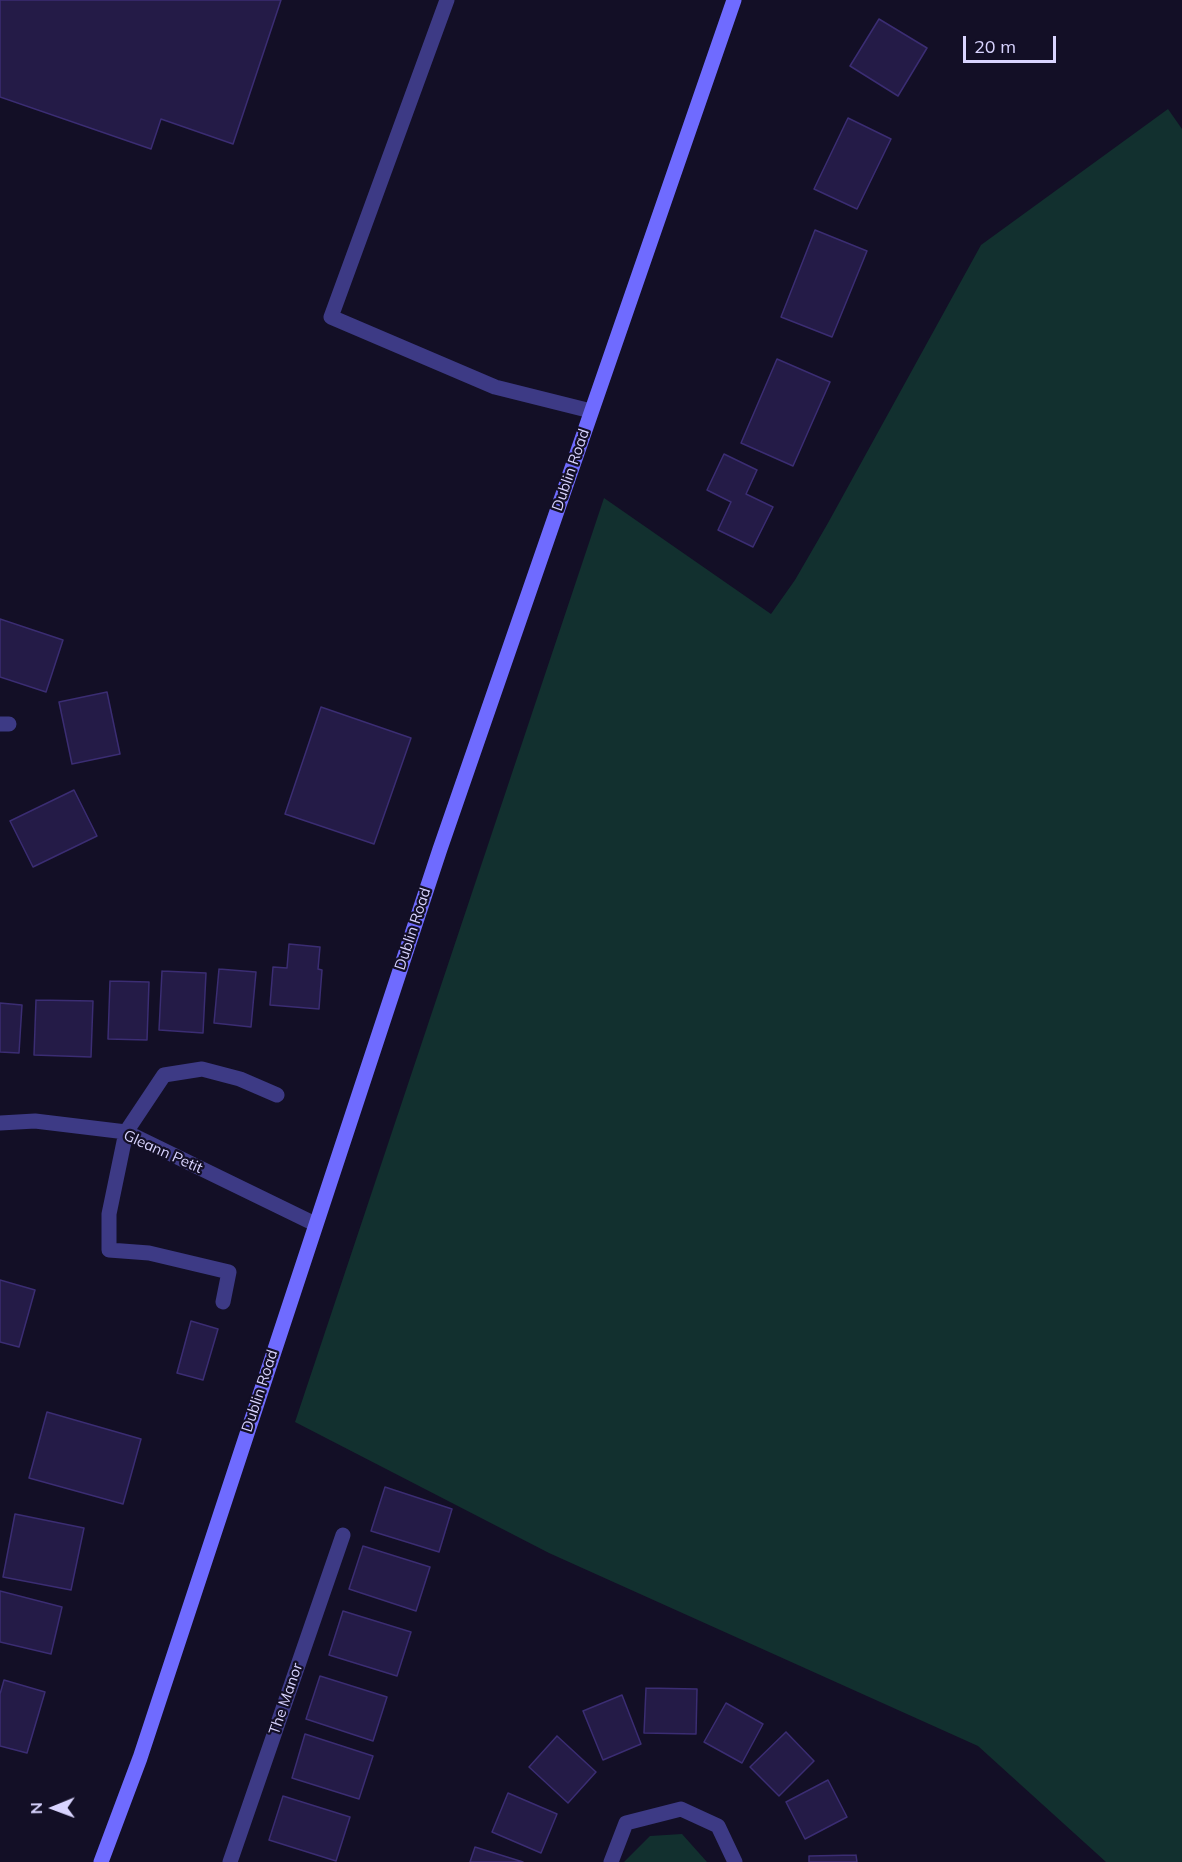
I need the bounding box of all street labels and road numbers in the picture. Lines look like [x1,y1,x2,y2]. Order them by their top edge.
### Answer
street label: Dublin Road [549,427,593,513]
street label: Dublin Road [391,886,435,972]
street label: Gleann Petit [121,1127,205,1177]
street label: Dublin Road [238,1348,282,1434]
street label: The Manor [265,1661,307,1737]

